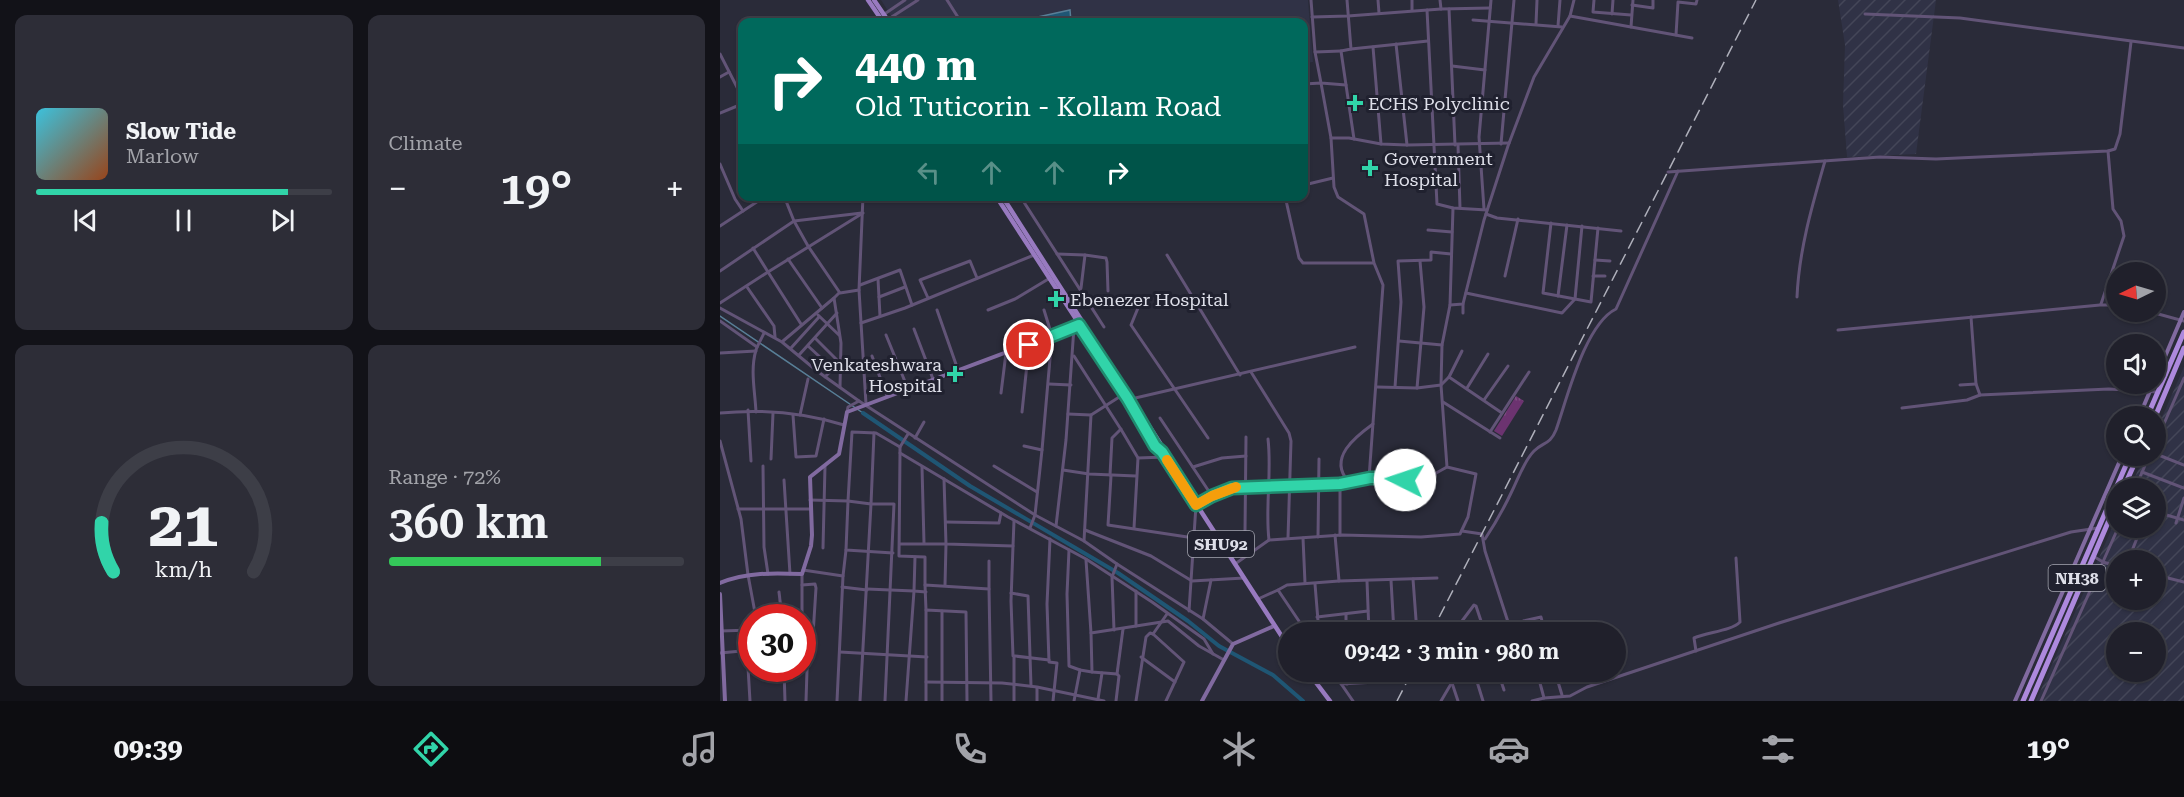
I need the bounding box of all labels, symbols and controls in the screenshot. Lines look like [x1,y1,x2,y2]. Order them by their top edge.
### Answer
text: 440 m [855,41,977,90]
icon: right [756,42,834,120]
text: Old Tuticorin - Kollam Road [855,91,1221,123]
place label: ECHS Polyclinic [1368,93,1510,114]
marker: ECHS Polyclinic [1346,94,1364,112]
text: Slow Tide [126,119,236,144]
text: Climate [389,131,463,155]
text: Marlow [126,144,199,168]
place label: Government Hospital [1384,148,1493,190]
icon: left [912,156,945,189]
icon: ahead [975,156,1008,189]
icon: ahead [1038,156,1071,189]
icon: right [1101,156,1134,189]
marker: Government Hospital [1361,159,1379,177]
text: 19° [500,162,573,215]
text: − [389,169,407,208]
text: + [666,169,684,208]
icon: previous [69,204,102,237]
icon: pause [167,204,200,237]
icon: next [266,204,299,237]
north arrow [2106,262,2166,322]
map controls [2106,262,2166,682]
place label: Ebenezer Hospital [1070,289,1229,310]
marker: Ebenezer Hospital [1047,290,1065,308]
pin [1003,319,1054,370]
icon: arrive [1012,328,1045,361]
button: sound [2106,334,2166,394]
place label: Venkateshwara Hospital [811,354,942,396]
marker: Venkateshwara Hospital [946,365,964,383]
button: search [2106,406,2166,466]
position arrow [1373,448,1437,512]
text: Range · 72% [389,465,501,489]
button: layers [2106,478,2166,538]
text: 21 [149,488,219,561]
text: 360 km [389,496,548,549]
road number: SHU92 [1188,531,1254,557]
button: + [2106,550,2166,610]
text: km/h [155,558,213,583]
road number: NH38 [2048,565,2106,591]
speed limit sign: 30 [738,604,816,682]
button: − [2106,622,2166,682]
text: 09:42 · 3 min · 980 m [1345,639,1559,664]
icon: directions [410,728,452,770]
icon: music [679,728,721,770]
icon: phone [949,728,991,770]
icon: climate [1218,728,1260,770]
icon: car [1488,728,1530,770]
icon: filters [1757,728,1799,770]
text: 09:39 [114,733,183,765]
text: 19° [2027,733,2070,765]

